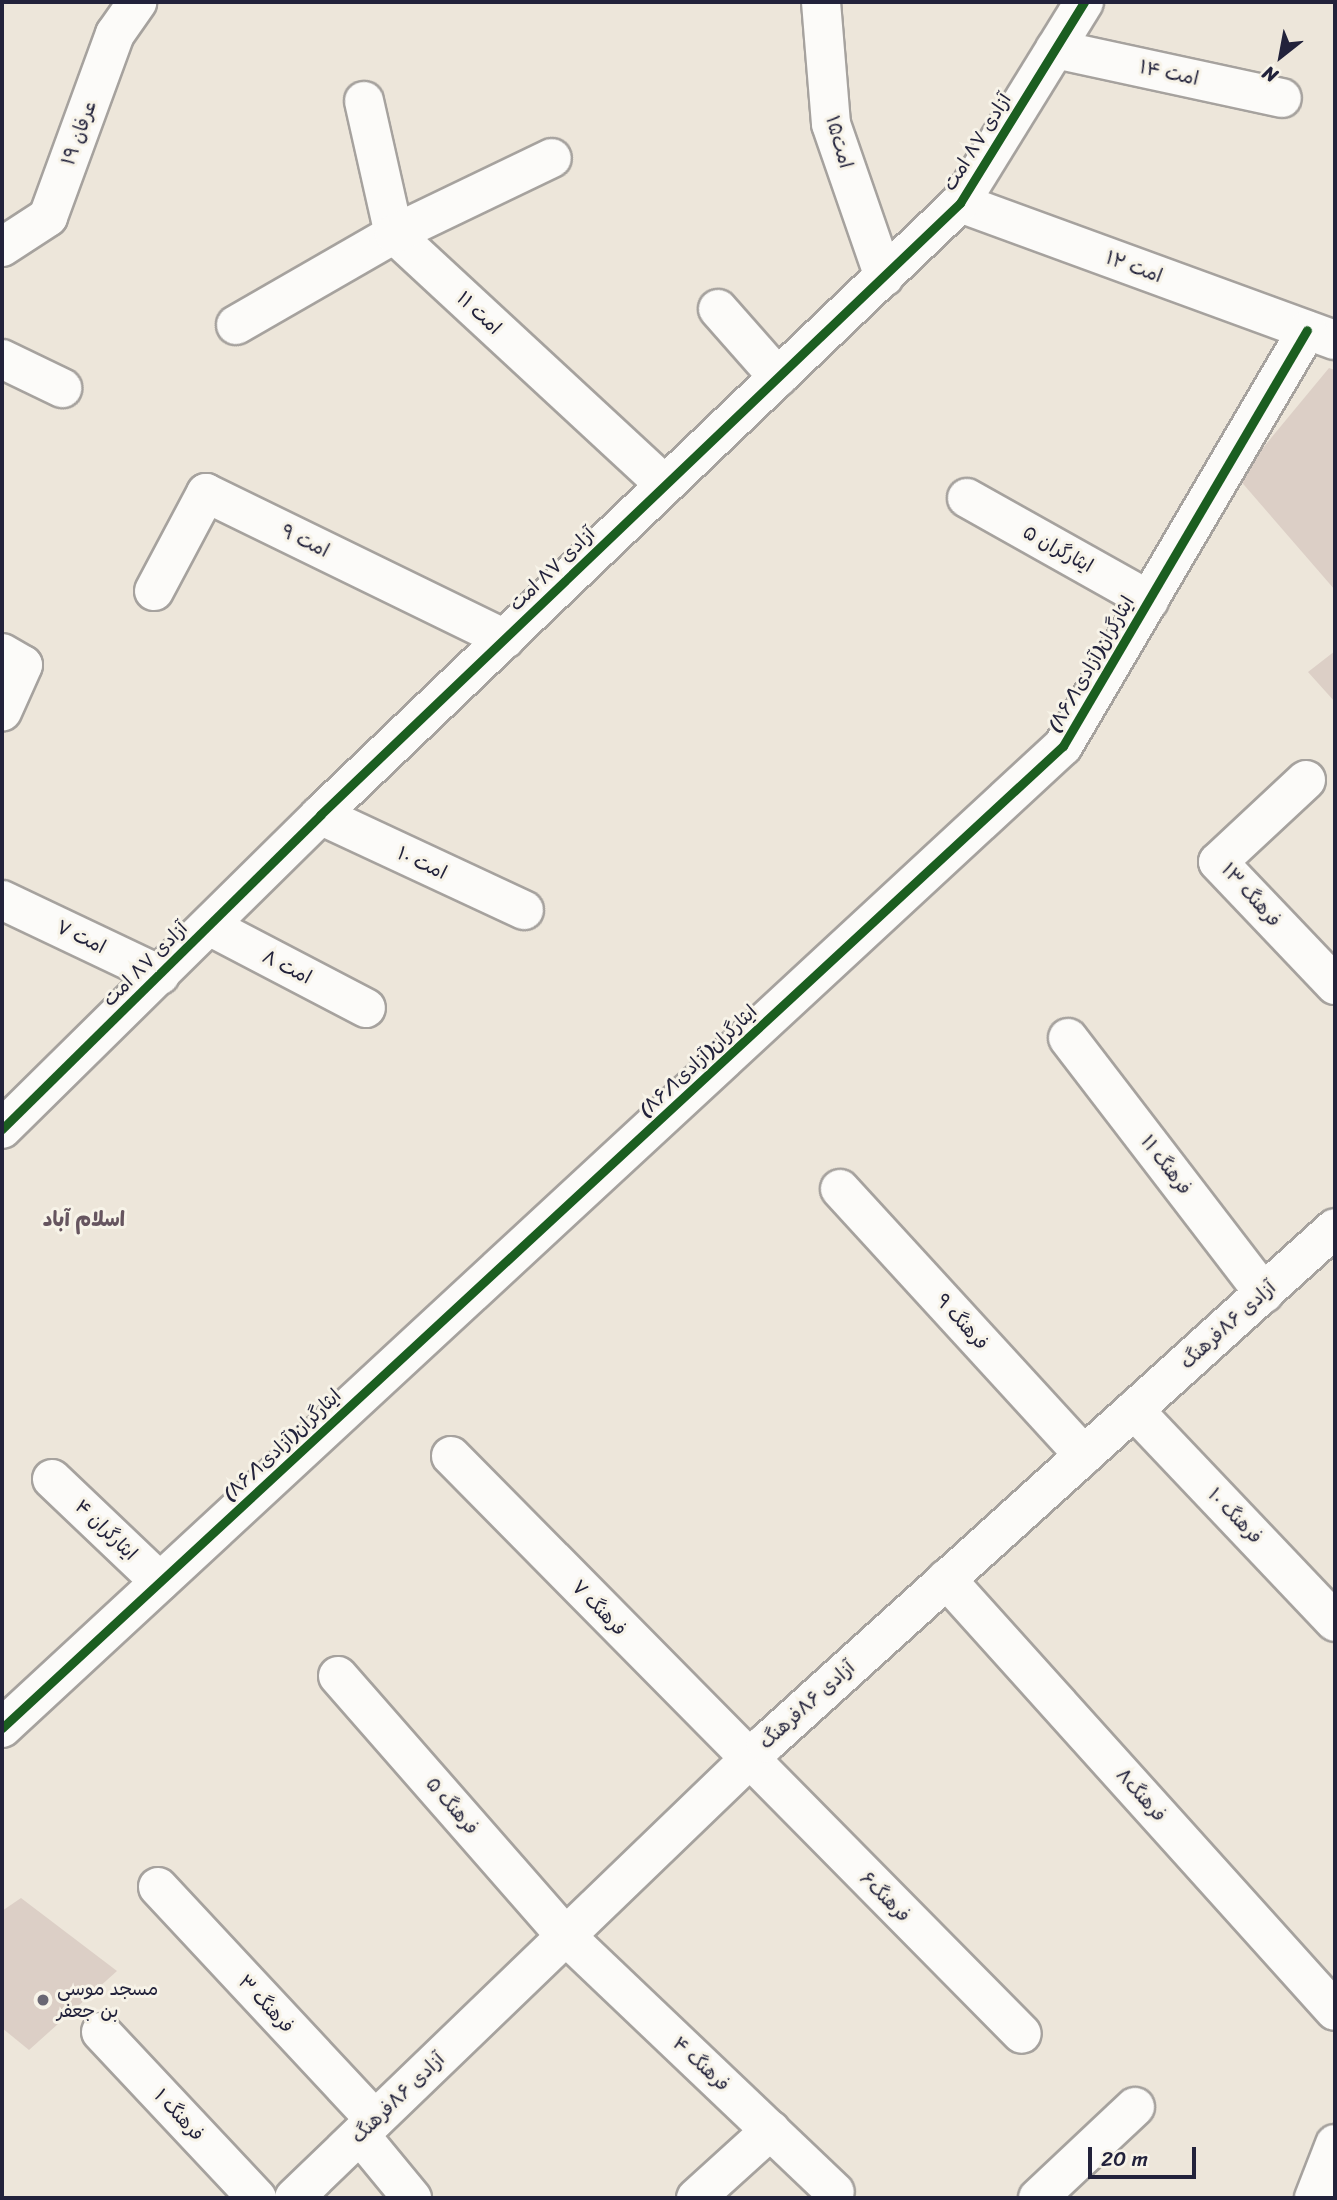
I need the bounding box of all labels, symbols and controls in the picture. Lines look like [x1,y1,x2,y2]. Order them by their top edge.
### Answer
north arrow [1246,21,1316,91]
street label: امت ۱۴ [1137,56,1201,90]
text: N [1256,57,1284,92]
street label: آزادی ۸۷ امت [938,89,1016,195]
street label: عرفان ۱۹ [57,97,101,169]
street label: امت۱۵ [821,113,857,171]
street label: امت ۱۲ [1103,246,1165,288]
street label: امت ۱۱ [452,287,506,339]
street label: امت ۹ [277,520,333,562]
street label: ایثارگران ۵ [1019,520,1097,578]
street label: آزادی ۸۷ امت [504,522,600,616]
street label: ایثارگران(آزادی۸۶/۱) [1043,592,1139,736]
street label: امت ۱۰ [394,842,450,884]
street label: فرهنگ ۱۳ [1216,858,1286,932]
street label: امت ۷ [53,915,109,959]
street label: آزادی ۸۷ امت [98,917,192,1011]
street label: امت ۸ [259,945,315,989]
street label: ایثارگران(آزادی۸۶/۱) [634,1000,762,1122]
street label: فرهنگ ۱۱ [1136,1131,1196,1199]
district label: اسلام آباد [43,1206,125,1232]
street label: آزادی ۸۶فرهنگ [1176,1276,1280,1374]
street label: فرهنگ ۹ [931,1289,993,1355]
street label: ایثارگران(آزادی۸۶/۱) [218,1384,346,1506]
street label: فرهنگ ۱۰ [1203,1483,1267,1549]
street label: ایثارگران ۴ [70,1495,142,1565]
street label: فرهنگ ۷ [567,1575,631,1641]
street label: آزادی ۸۶فرهنگ [755,1656,859,1754]
street label: فرهنگ۸ [1111,1764,1171,1826]
street label: فرهنگ ۵ [421,1773,483,1839]
street label: فرهنگ۶ [855,1867,915,1927]
street label: فرهنگ ۳ [233,1970,299,2038]
place label: مسجد موسی بن جعفر [57,1978,158,2022]
marker: مسجد موسی بن جعفر [35,1992,51,2008]
street label: فرهنگ ۴ [668,2032,734,2096]
street label: آزادی ۸۶فرهنگ [347,2048,449,2148]
street label: فرهنگ ۱ [149,2084,209,2146]
scale bar [1092,2134,1200,2178]
text: 20 m [1101,2140,1148,2178]

